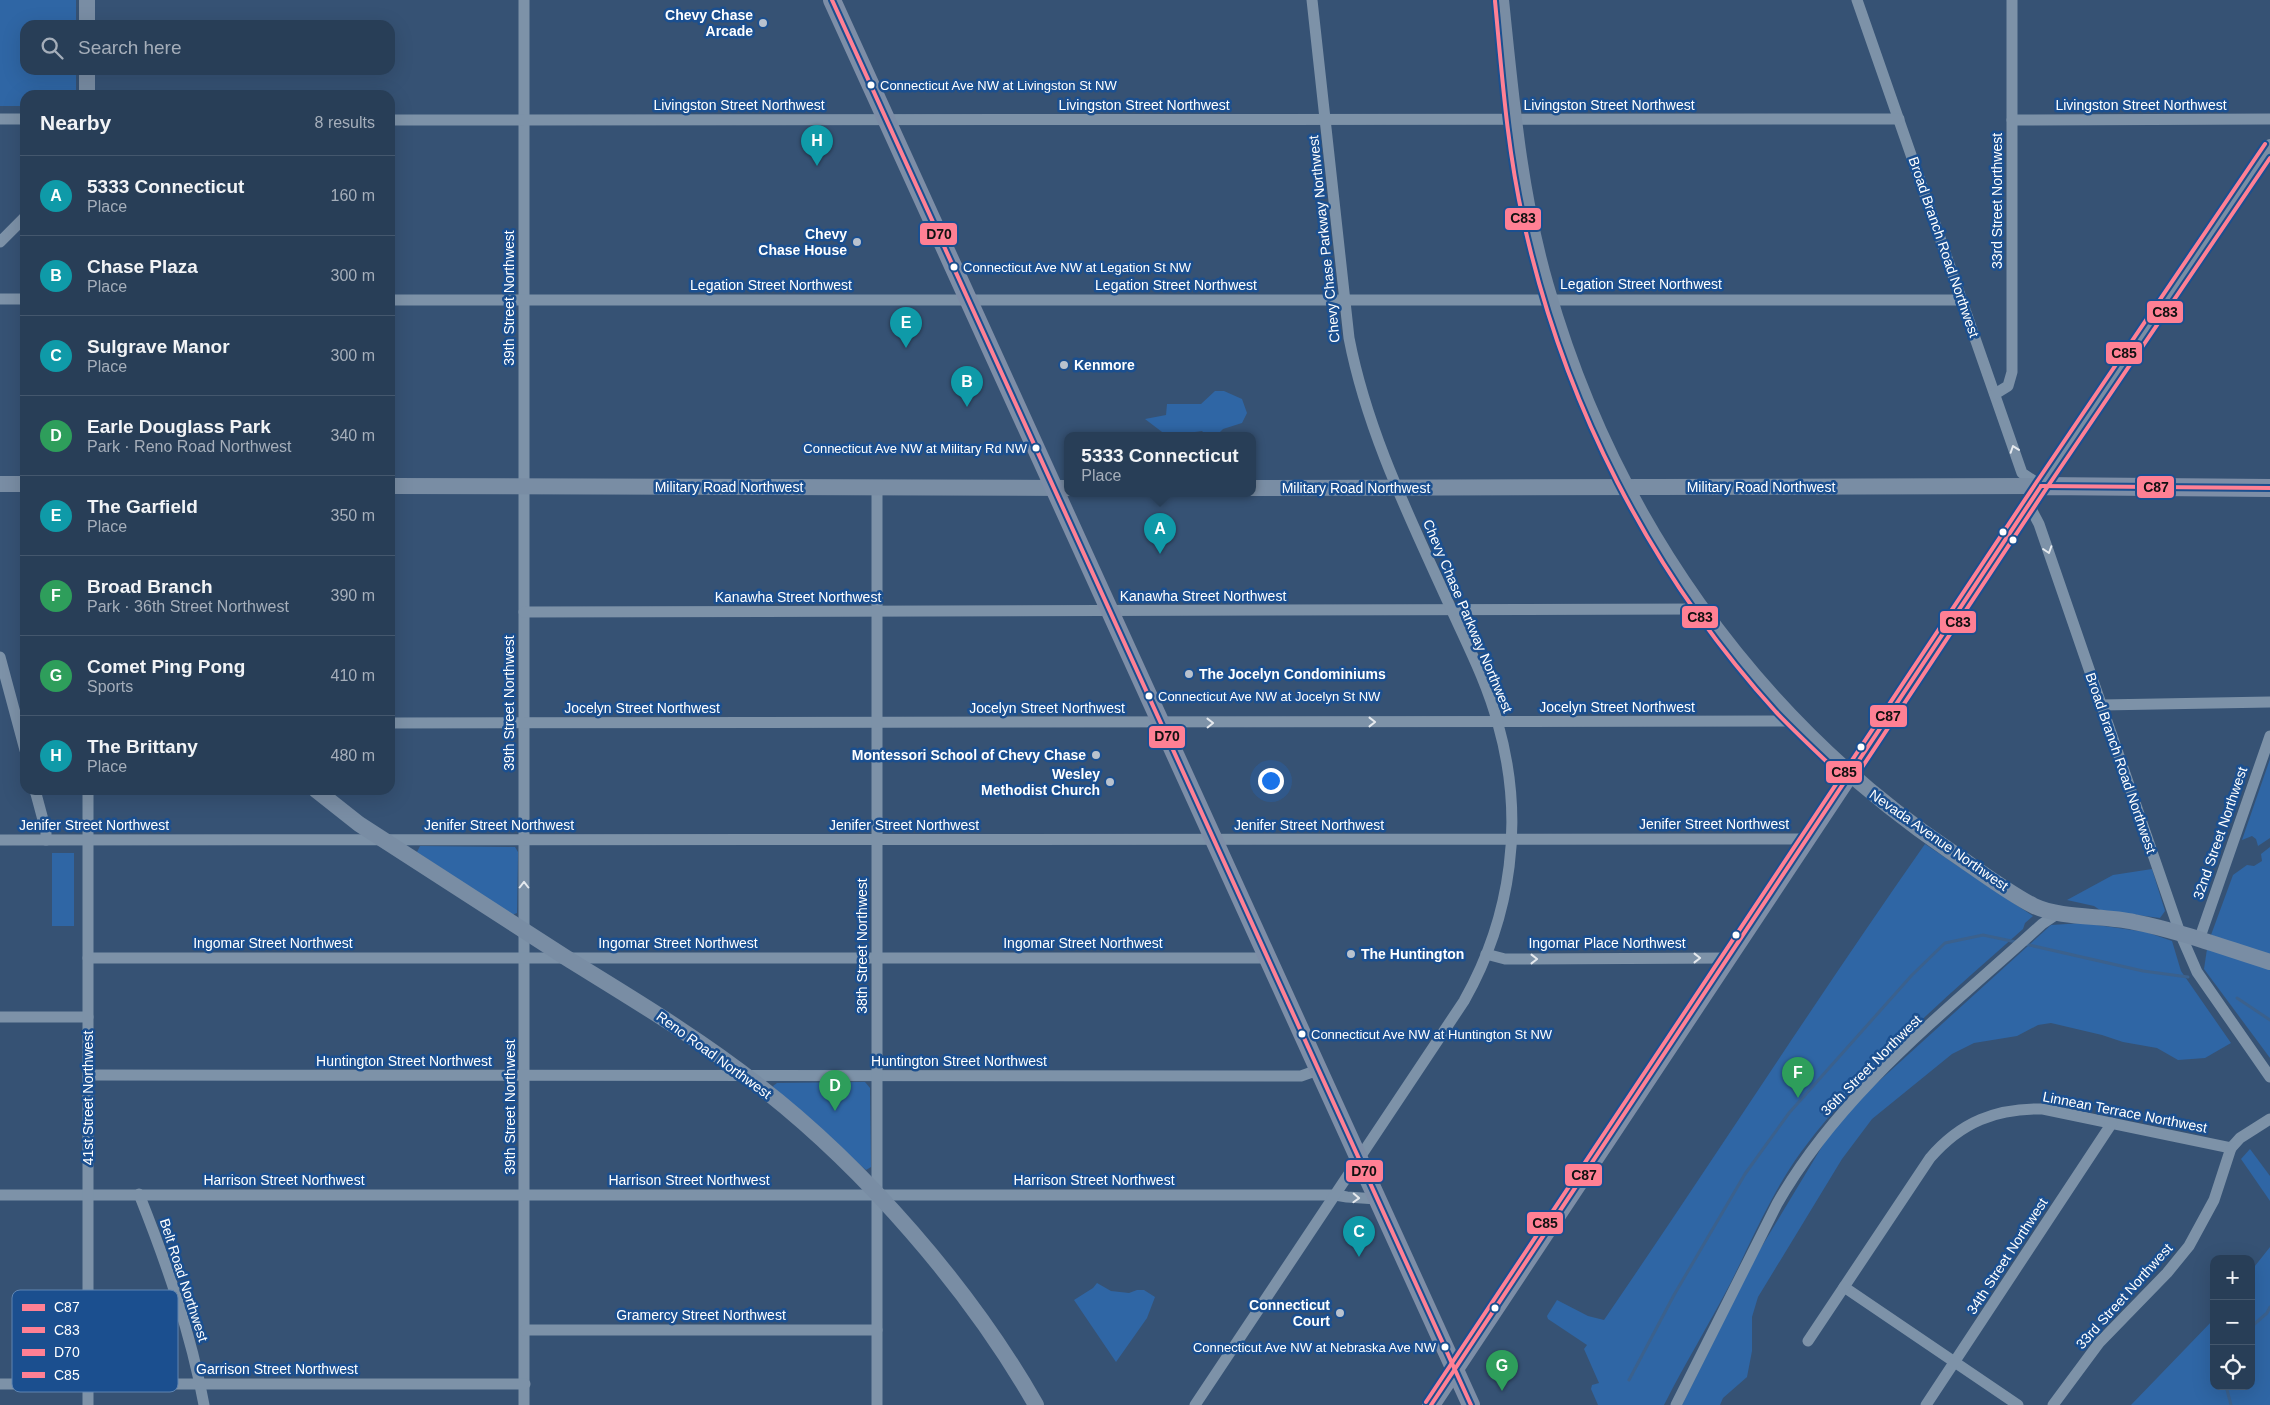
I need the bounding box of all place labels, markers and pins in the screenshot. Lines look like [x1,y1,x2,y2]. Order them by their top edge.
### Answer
place label: Chevy Chase Arcade [665,7,753,39]
marker: Chevy Chase Arcade [757,17,769,29]
place label: Connecticut Ave NW at Livingston St NW [880,78,1117,93]
marker: Connecticut Ave NW at Livingston St NW [866,80,876,90]
pin: H [801,125,833,166]
place label: Chevy Chase House [758,226,847,258]
marker: Chevy Chase House [851,236,863,248]
place label: Connecticut Ave NW at Legation St NW [963,260,1192,275]
marker: Connecticut Ave NW at Legation St NW [949,262,959,272]
pin: E [890,307,922,348]
place label: Kenmore [1074,357,1135,373]
marker: Kenmore [1058,359,1070,371]
pin: B [951,366,983,407]
place label: Connecticut Ave NW at Military Rd NW [803,441,1028,456]
marker: Connecticut Ave NW at Military Rd NW [1031,443,1041,453]
pin: A [1144,513,1176,554]
unlabelled marker [1998,527,2008,537]
unlabelled marker [2008,535,2018,545]
place label: The Jocelyn Condominiums [1199,666,1386,682]
marker: The Jocelyn Condominiums [1183,668,1195,680]
place label: Connecticut Ave NW at Jocelyn St NW [1158,689,1381,704]
marker: Connecticut Ave NW at Jocelyn St NW [1144,691,1154,701]
unlabelled marker [1856,742,1866,752]
place label: Montessori School of Chevy Chase [852,747,1086,763]
marker: Montessori School of Chevy Chase [1090,749,1102,761]
place label: Wesley Methodist Church [981,766,1100,798]
marker: Wesley Methodist Church [1104,776,1116,788]
unlabelled marker [1731,930,1741,940]
place label: The Huntington [1361,946,1464,962]
marker: The Huntington [1345,948,1357,960]
place label: Connecticut Ave NW at Huntington St NW [1311,1027,1553,1042]
marker: Connecticut Ave NW at Huntington St NW [1297,1029,1307,1039]
pin: F [1782,1057,1814,1098]
pin: D [819,1070,851,1111]
pin: C [1343,1216,1375,1257]
place label: Connecticut Court [1249,1297,1330,1329]
unlabelled marker [1490,1303,1500,1313]
marker: Connecticut Court [1334,1307,1346,1319]
place label: Connecticut Ave NW at Nebraska Ave NW [1193,1340,1437,1355]
marker: Connecticut Ave NW at Nebraska Ave NW [1440,1342,1450,1352]
pin: G [1486,1350,1518,1391]

